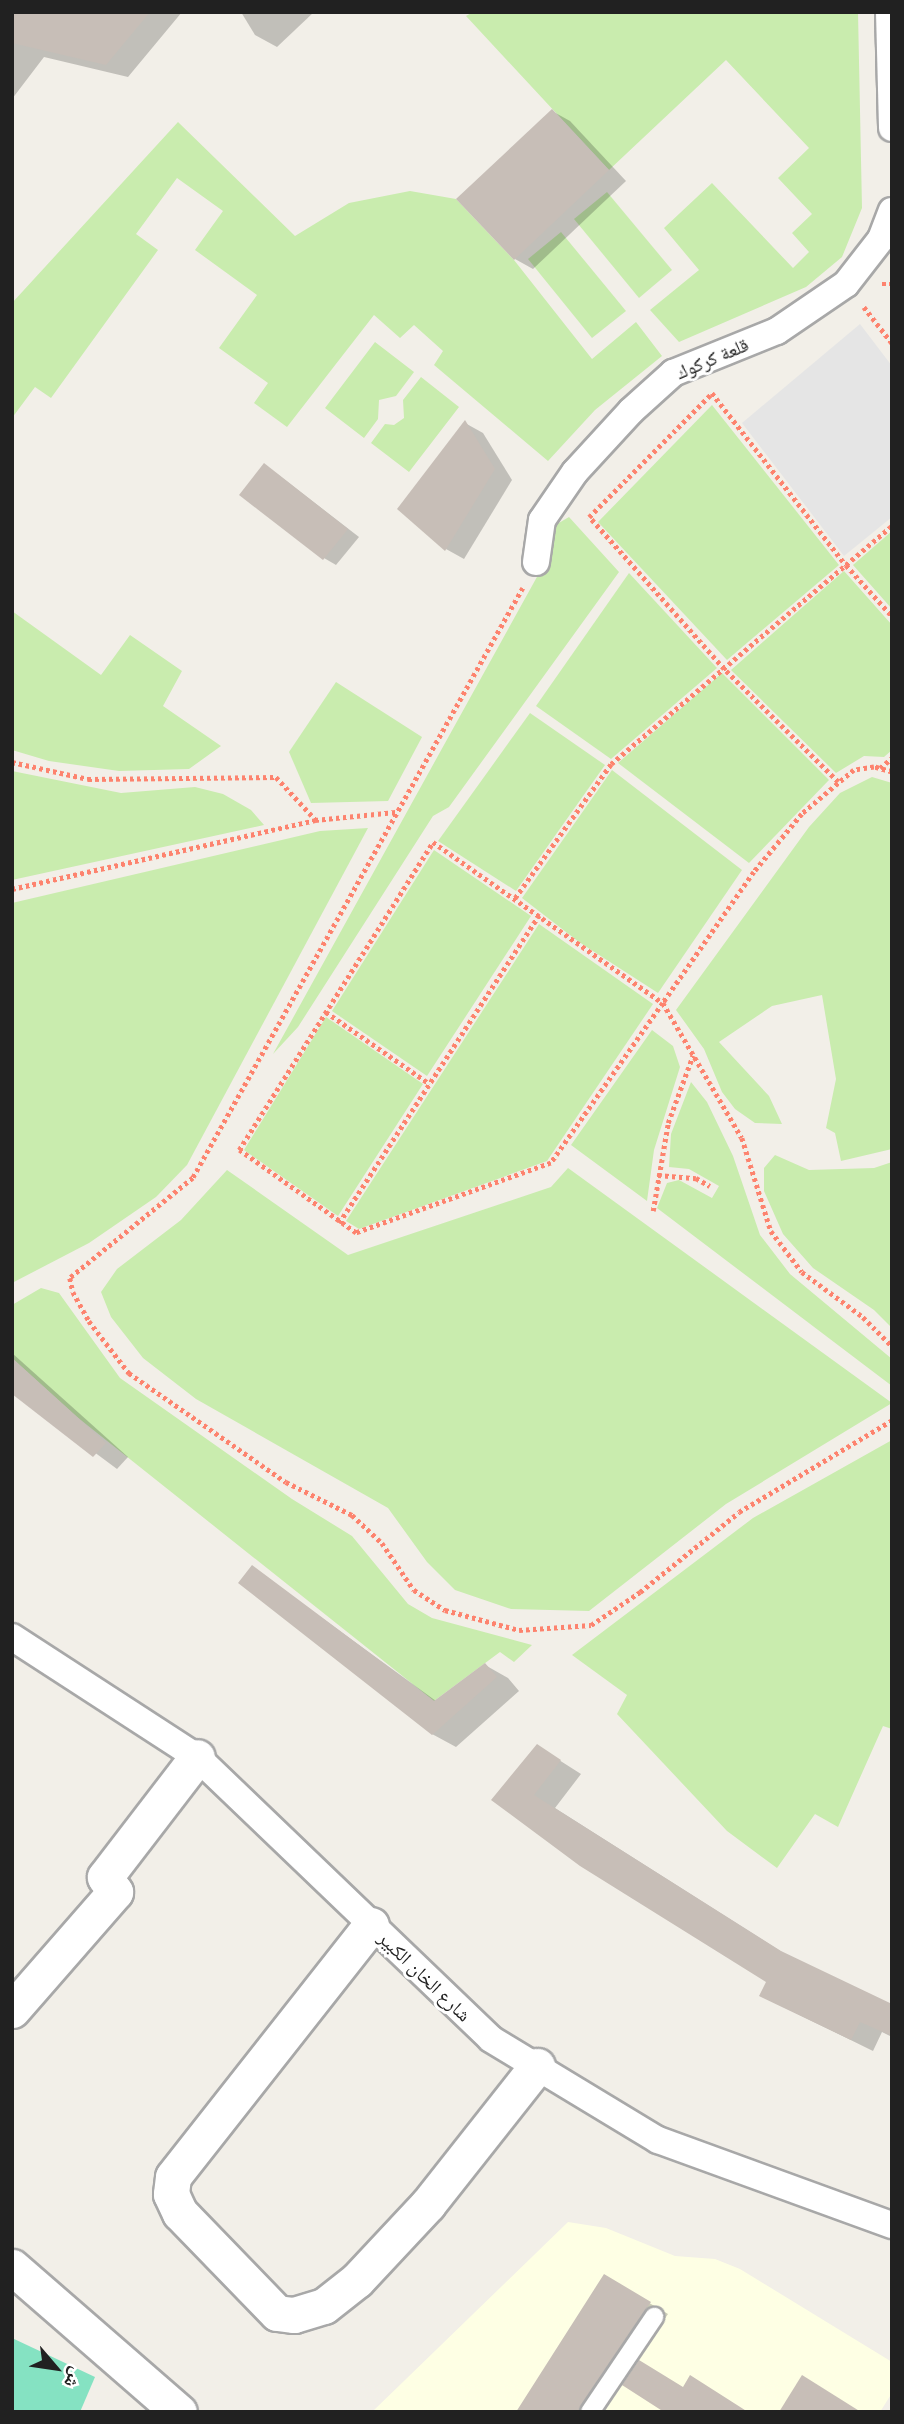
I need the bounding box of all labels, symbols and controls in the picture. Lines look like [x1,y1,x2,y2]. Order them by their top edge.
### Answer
street label: قلعة كركوك [672,333,752,383]
street label: شارع الخان الكبير [374,1926,476,2026]
north arrow [21,2333,91,2403]
text: ش [60,2364,90,2393]

